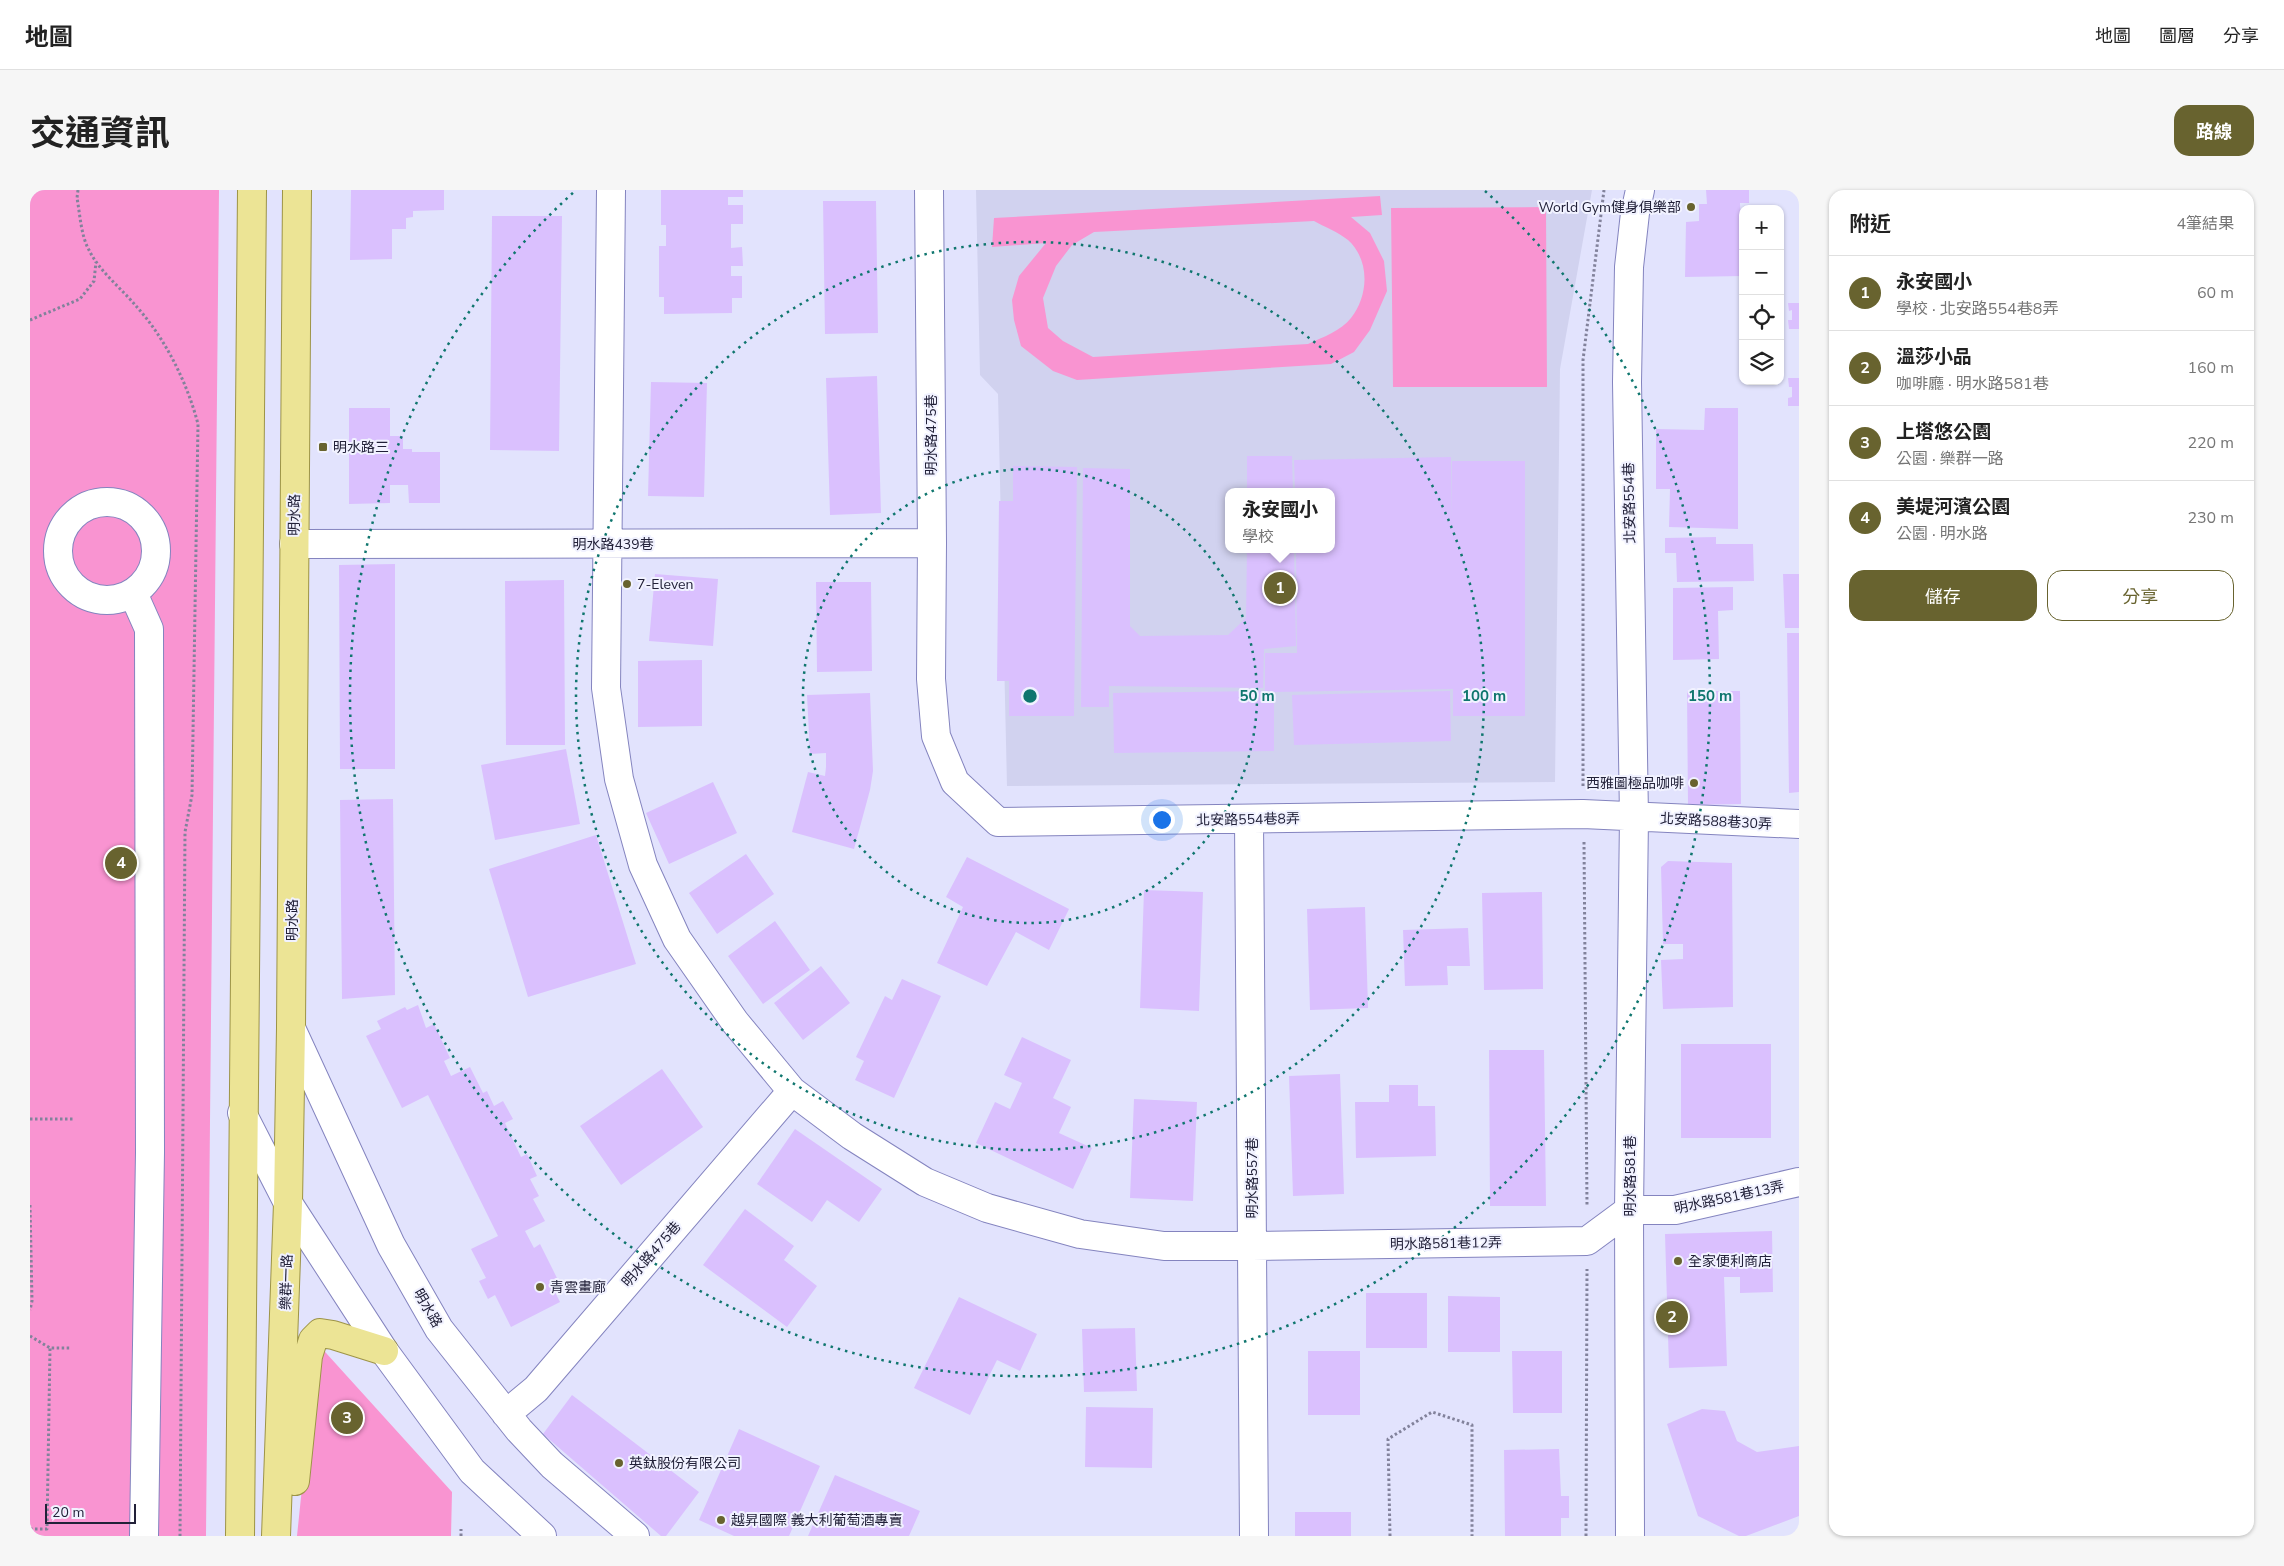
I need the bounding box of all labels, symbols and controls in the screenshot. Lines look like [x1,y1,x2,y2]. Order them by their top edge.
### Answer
text: 地圖 [25,21,73,53]
text: 地圖 [2095,24,2131,48]
text: 圖層 [2159,24,2195,48]
text: 分享 [2223,24,2259,48]
button: 路線 [2174,105,2254,156]
text: 交通資訊 [30,110,170,157]
place label: World Gym健身俱樂部 [1538,198,1681,217]
marker: World Gym健身俱樂部 [1685,201,1697,213]
map controls [1739,205,1784,385]
button: + [1739,205,1784,250]
text: 附近 [1849,210,1891,238]
text: 4筆結果 [2176,213,2234,235]
button: − [1739,250,1784,295]
text: 永安國小 [1896,269,1972,295]
text: 1 [1860,282,1870,304]
text: 60 m [2197,282,2234,304]
button: locate [1739,295,1784,340]
text: 學校 · 北安路554巷8弄 [1896,298,2058,320]
button: layers [1739,340,1784,385]
text: 溫莎小品 [1896,344,1972,370]
text: 2 [1860,357,1870,379]
text: 160 m [2187,357,2234,379]
text: 咖啡廳 · 明水路581巷 [1896,373,2049,395]
street label: 明水路475巷 [922,394,941,476]
text: 上塔悠公園 [1896,419,1991,445]
text: 3 [1860,432,1870,454]
text: 220 m [2187,432,2234,454]
place label: 明水路三 [333,438,389,457]
marker: 明水路三 [317,441,329,453]
text: 公園 · 樂群一路 [1896,448,2004,470]
street label: 北安路554巷 [1619,462,1640,544]
popup [1225,488,1335,553]
street label: 明水路 [285,494,304,536]
text: 美堤河濱公園 [1896,494,2010,520]
text: 永安國小 [1242,497,1318,523]
text: 4 [1860,507,1870,529]
text: 230 m [2187,507,2234,529]
text: 公園 · 明水路 [1896,523,1988,545]
text: 學校 [1242,526,1274,548]
street label: 明水路439巷 [572,535,654,554]
pin: 1 [1264,569,1296,607]
button: 儲存 [1849,570,2037,621]
button: 分享 [2047,570,2234,621]
place label: 7-Eleven [637,575,693,594]
marker: 7-Eleven [621,578,633,590]
text: 50 m [1239,686,1275,706]
text: 100 m [1462,686,1506,706]
text: 150 m [1688,686,1732,706]
centre of rings [1021,687,1039,705]
place label: 西雅圖極品咖啡 [1586,774,1684,793]
marker: 西雅圖極品咖啡 [1688,777,1700,789]
your location [1149,807,1175,833]
street label: 北安路554巷8弄 [1196,809,1300,830]
street label: 北安路588巷30弄 [1660,809,1772,834]
pin: 4 [105,844,137,882]
street label: 明水路 [283,899,302,941]
street label: 明水路581巷 [1621,1135,1640,1217]
street label: 明水路557巷 [1243,1137,1262,1219]
street label: 明水路581巷13弄 [1672,1177,1786,1218]
street label: 明水路475巷 [618,1217,685,1291]
street label: 明水路581巷12弄 [1390,1233,1502,1254]
place label: 全家便利商店 [1688,1252,1772,1271]
street label: 樂群一路 [276,1254,297,1310]
marker: 全家便利商店 [1672,1255,1684,1267]
place label: 青雲畫廊 [550,1278,606,1297]
marker: 青雲畫廊 [534,1281,546,1293]
street label: 明水路 [409,1285,446,1331]
pin: 2 [1656,1298,1688,1336]
pin: 3 [331,1399,363,1437]
place label: 英鈦股份有限公司 [629,1454,741,1473]
marker: 英鈦股份有限公司 [613,1457,625,1469]
scale bar [45,1501,136,1524]
text: 20 m [52,1503,84,1522]
place label: 越昇國際 義大利葡萄酒專賣 [731,1511,903,1530]
marker: 越昇國際 義大利葡萄酒專賣 [715,1514,727,1526]

